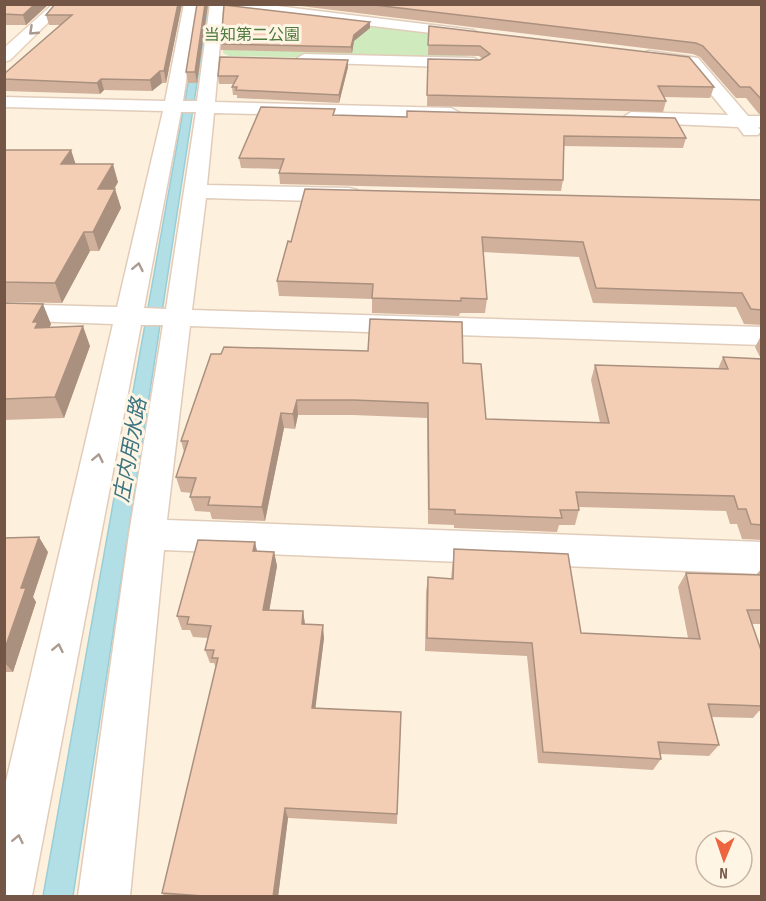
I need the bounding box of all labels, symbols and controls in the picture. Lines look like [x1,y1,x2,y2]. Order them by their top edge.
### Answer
one-way arrow [29,24,40,35]
park label: 当知第二公園 [204,26,300,45]
one-way arrow [131,262,144,272]
water label: 庄内用水路 [109,394,152,504]
one-way arrow [91,453,104,463]
one-way arrow [51,644,64,654]
north arrow [694,829,754,889]
one-way arrow [11,835,24,845]
text: N [719,863,728,882]

